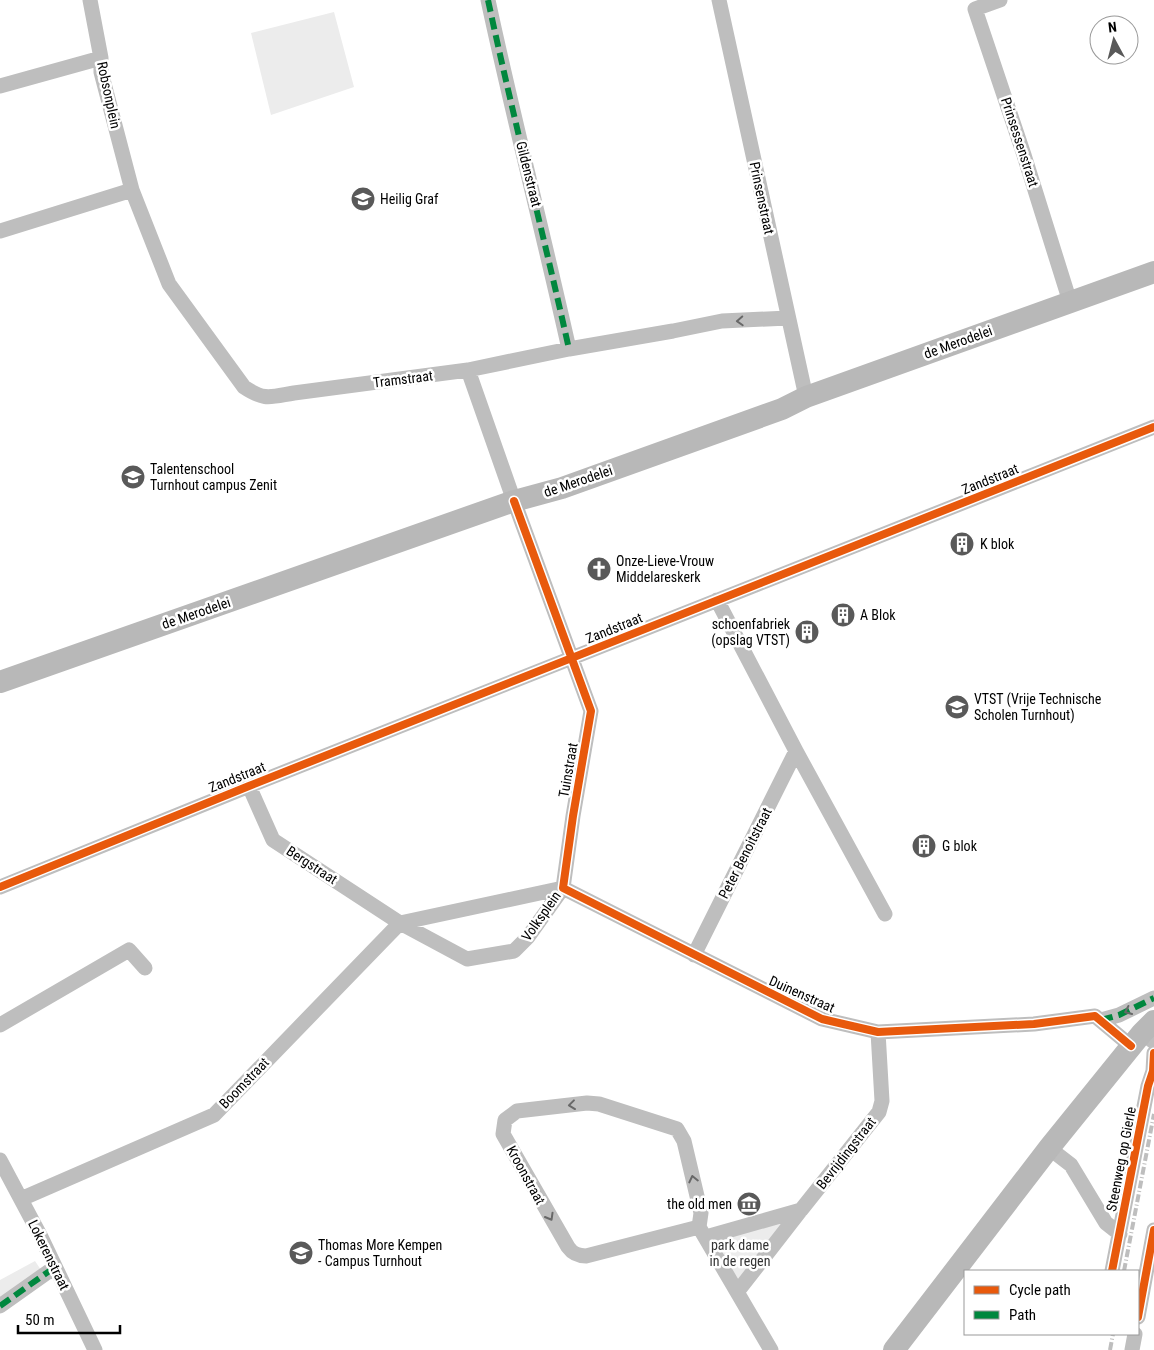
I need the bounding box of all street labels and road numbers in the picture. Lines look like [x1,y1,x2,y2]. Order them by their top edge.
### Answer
street label: Robsonplein [94,60,124,130]
street label: Prinsessenstraat [998,95,1042,189]
street label: Gildenstraat [513,140,545,208]
street label: Prinsenstraat [746,160,778,236]
street label: de Merodelei [922,322,994,362]
street label: Tramstraat [372,367,434,391]
street label: Zandstraat [959,460,1021,498]
street label: de Merodelei [542,462,614,500]
street label: de Merodelei [160,594,232,632]
street label: Zandstraat [583,609,645,647]
street label: Tuinstraat [555,741,581,799]
street label: Zandstraat [206,758,268,796]
street label: Peter Benoitstraat [715,805,775,901]
street label: Bergstraat [284,843,340,887]
street label: Volksplein [518,888,564,944]
street label: Duinenstraat [767,972,837,1016]
street label: Boomstraat [216,1054,272,1112]
street label: Steenweg op Gierle [1103,1105,1139,1213]
street label: Bevrijdingstraat [813,1114,879,1192]
street label: Kroonstraat [503,1143,549,1207]
street label: Lokerenstraat [25,1217,73,1293]

